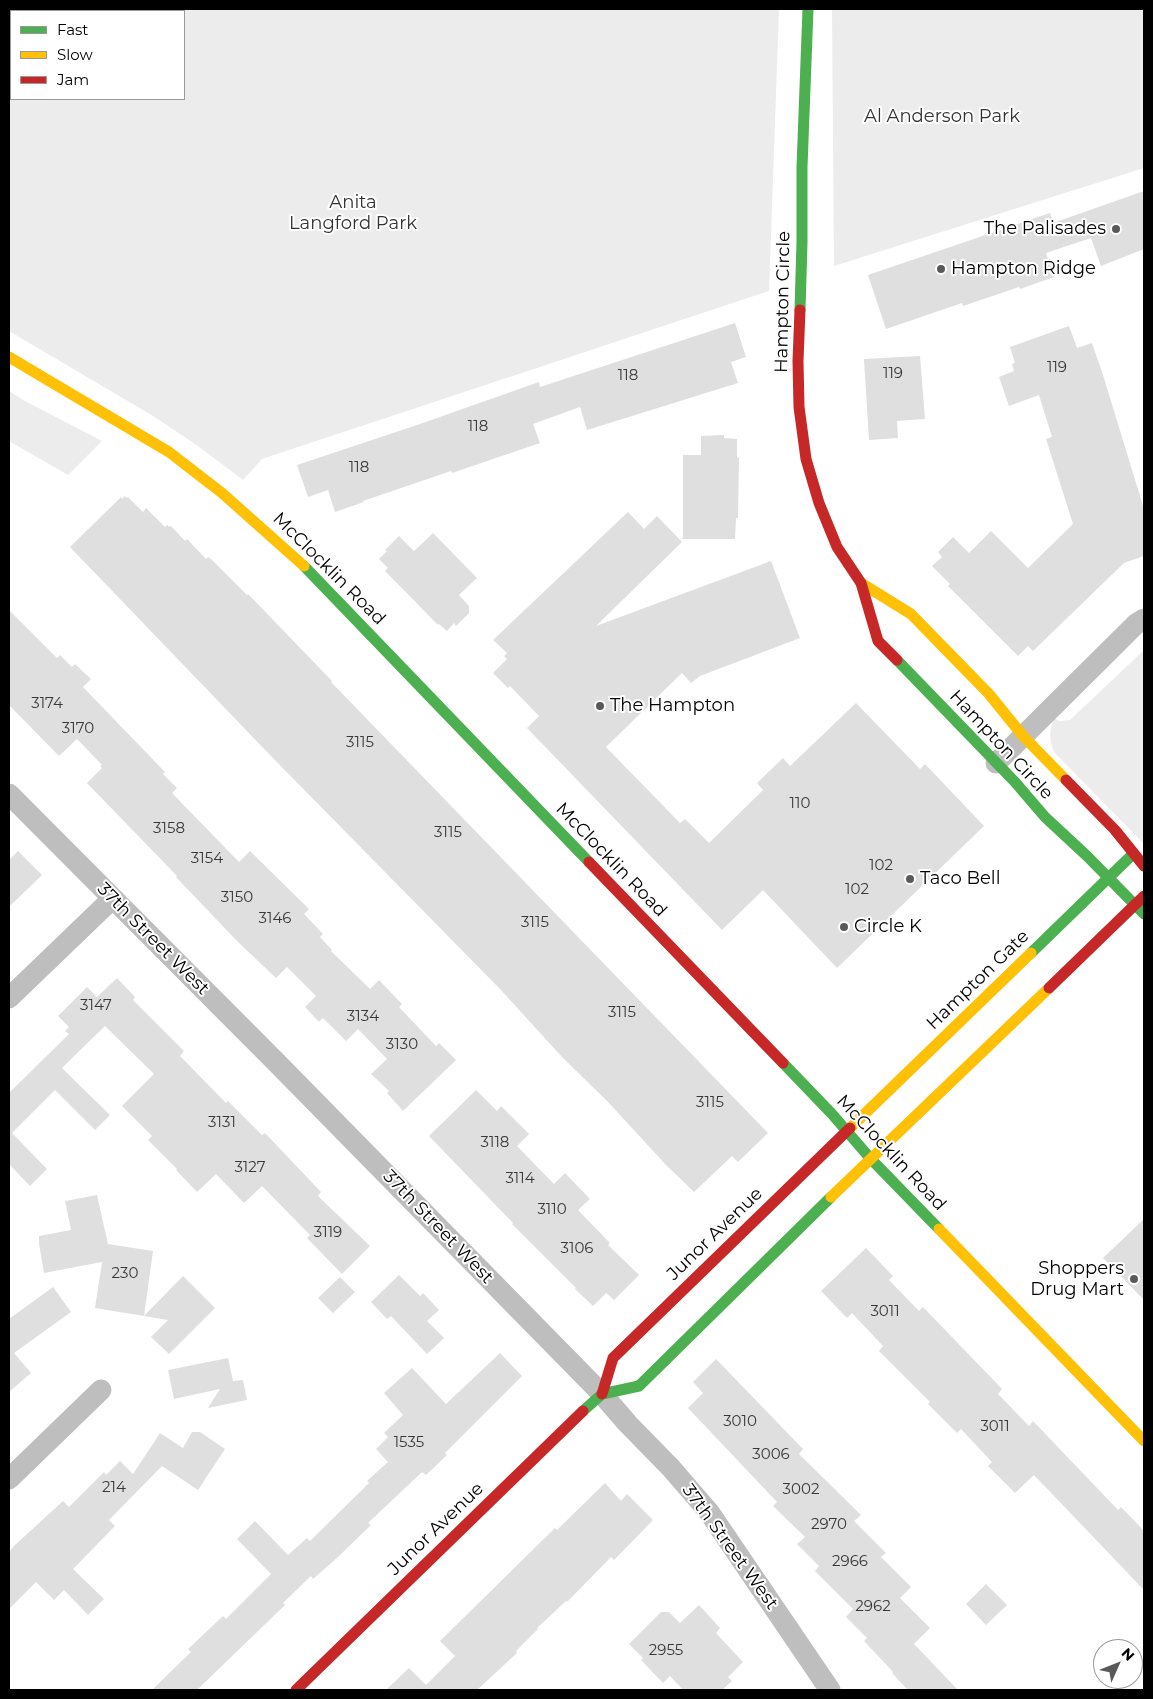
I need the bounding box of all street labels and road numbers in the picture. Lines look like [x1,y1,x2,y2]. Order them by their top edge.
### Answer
street label: Hampton Circle [771,231,795,373]
street label: McClocklin Road [268,508,390,630]
street label: Hampton Circle [945,686,1057,804]
street label: McClocklin Road [551,798,671,922]
street label: 37th Street West [92,878,214,1000]
street label: Hampton Gate [922,926,1034,1034]
street label: McClocklin Road [832,1091,950,1215]
street label: 37th Street West [378,1166,498,1288]
street label: Junor Avenue [663,1183,767,1285]
street label: Junor Avenue [384,1478,488,1580]
street label: 37th Street West [677,1480,783,1614]

